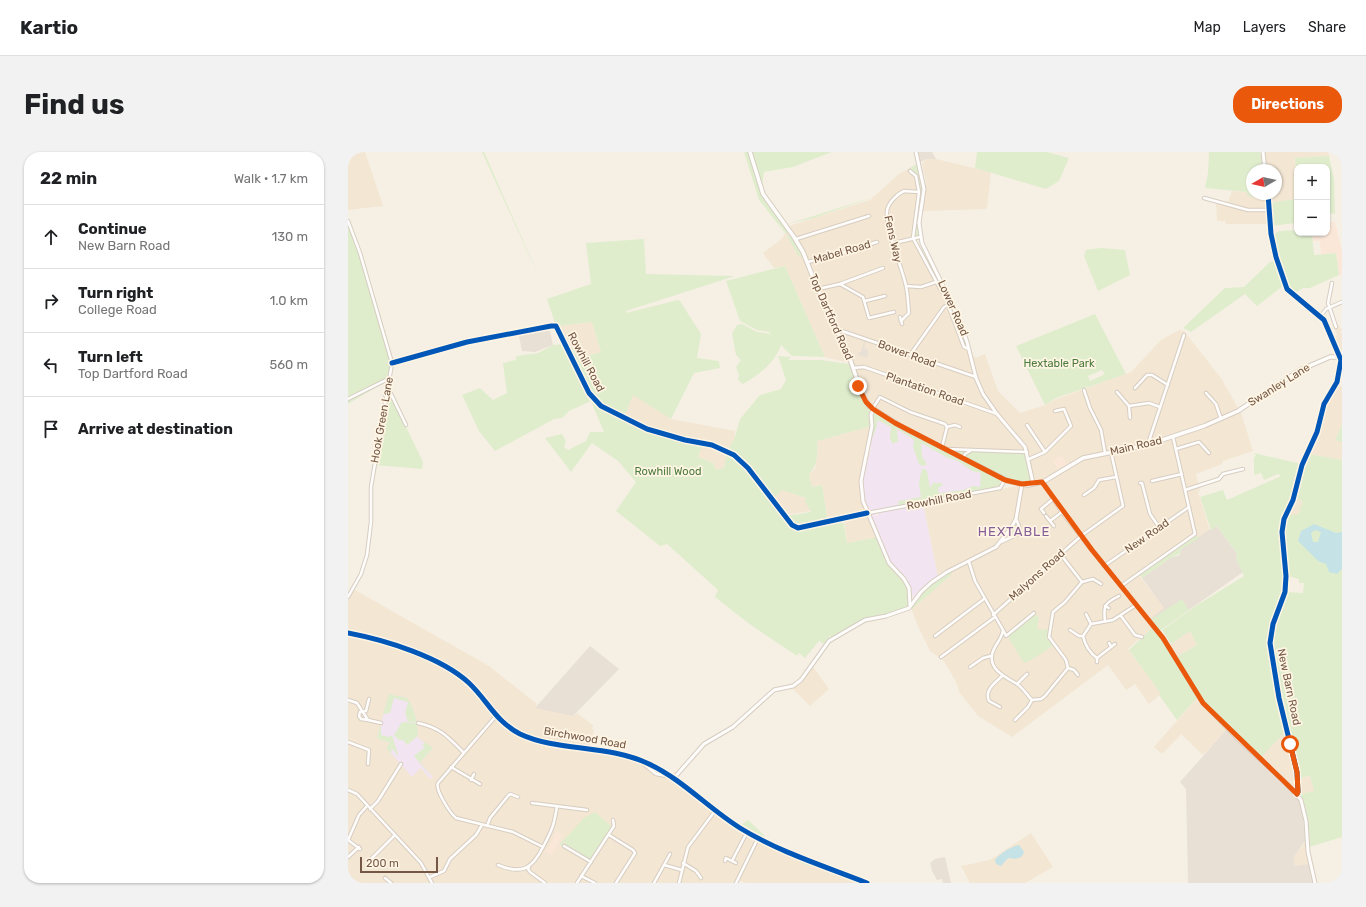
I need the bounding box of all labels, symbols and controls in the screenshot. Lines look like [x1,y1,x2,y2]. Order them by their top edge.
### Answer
text: Kartio [20,16,78,39]
text: Map [1194,19,1221,36]
text: Layers [1243,19,1286,36]
text: Share [1308,19,1346,36]
button: Directions [1233,86,1342,123]
text: Find us [24,88,124,121]
north arrow [1246,164,1282,200]
map controls [1294,164,1330,236]
button: + [1294,164,1330,200]
text: 22 min [40,168,97,188]
text: Walk · 1.7 km [234,171,308,186]
button: − [1294,200,1330,236]
street label: Fens Way [881,214,905,264]
text: Continue [78,220,147,238]
icon: ahead [40,226,62,248]
text: 130 m [272,229,308,244]
text: New Barn Road [78,238,170,253]
street label: Mabel Road [812,238,872,266]
street label: Top Dartford Road [806,272,856,362]
street label: Lower Road [935,278,971,338]
text: Turn right [78,284,153,302]
icon: right [40,290,62,312]
text: 1.0 km [270,293,308,308]
text: College Road [78,302,157,317]
street label: Rowhill Road [565,330,607,394]
street label: Bower Road [876,337,938,371]
text: Turn left [78,348,143,366]
icon: left [40,354,62,376]
text: 560 m [269,357,308,372]
park label: Hextable Park [1023,357,1095,370]
street label: Swanley Lane [1246,361,1312,409]
text: Top Dartford Road [78,366,188,381]
street label: Plantation Road [884,370,966,408]
street label: Hook Green Lane [368,376,396,464]
route end [849,377,867,395]
icon: arrive [40,418,62,440]
text: Arrive at destination [78,420,233,438]
street label: Main Road [1109,434,1163,458]
park label: Rowhill Wood [634,465,702,478]
street label: Rowhill Road [906,487,972,513]
street label: New Road [1122,516,1172,556]
district label: HEXTABLE [978,524,1050,539]
street label: Malyons Road [1006,547,1068,603]
street label: New Barn Road [1275,648,1303,726]
street label: Birchwood Road [543,724,627,752]
route start [1281,735,1299,753]
scale bar [360,855,438,874]
text: 200 m [366,857,399,870]

